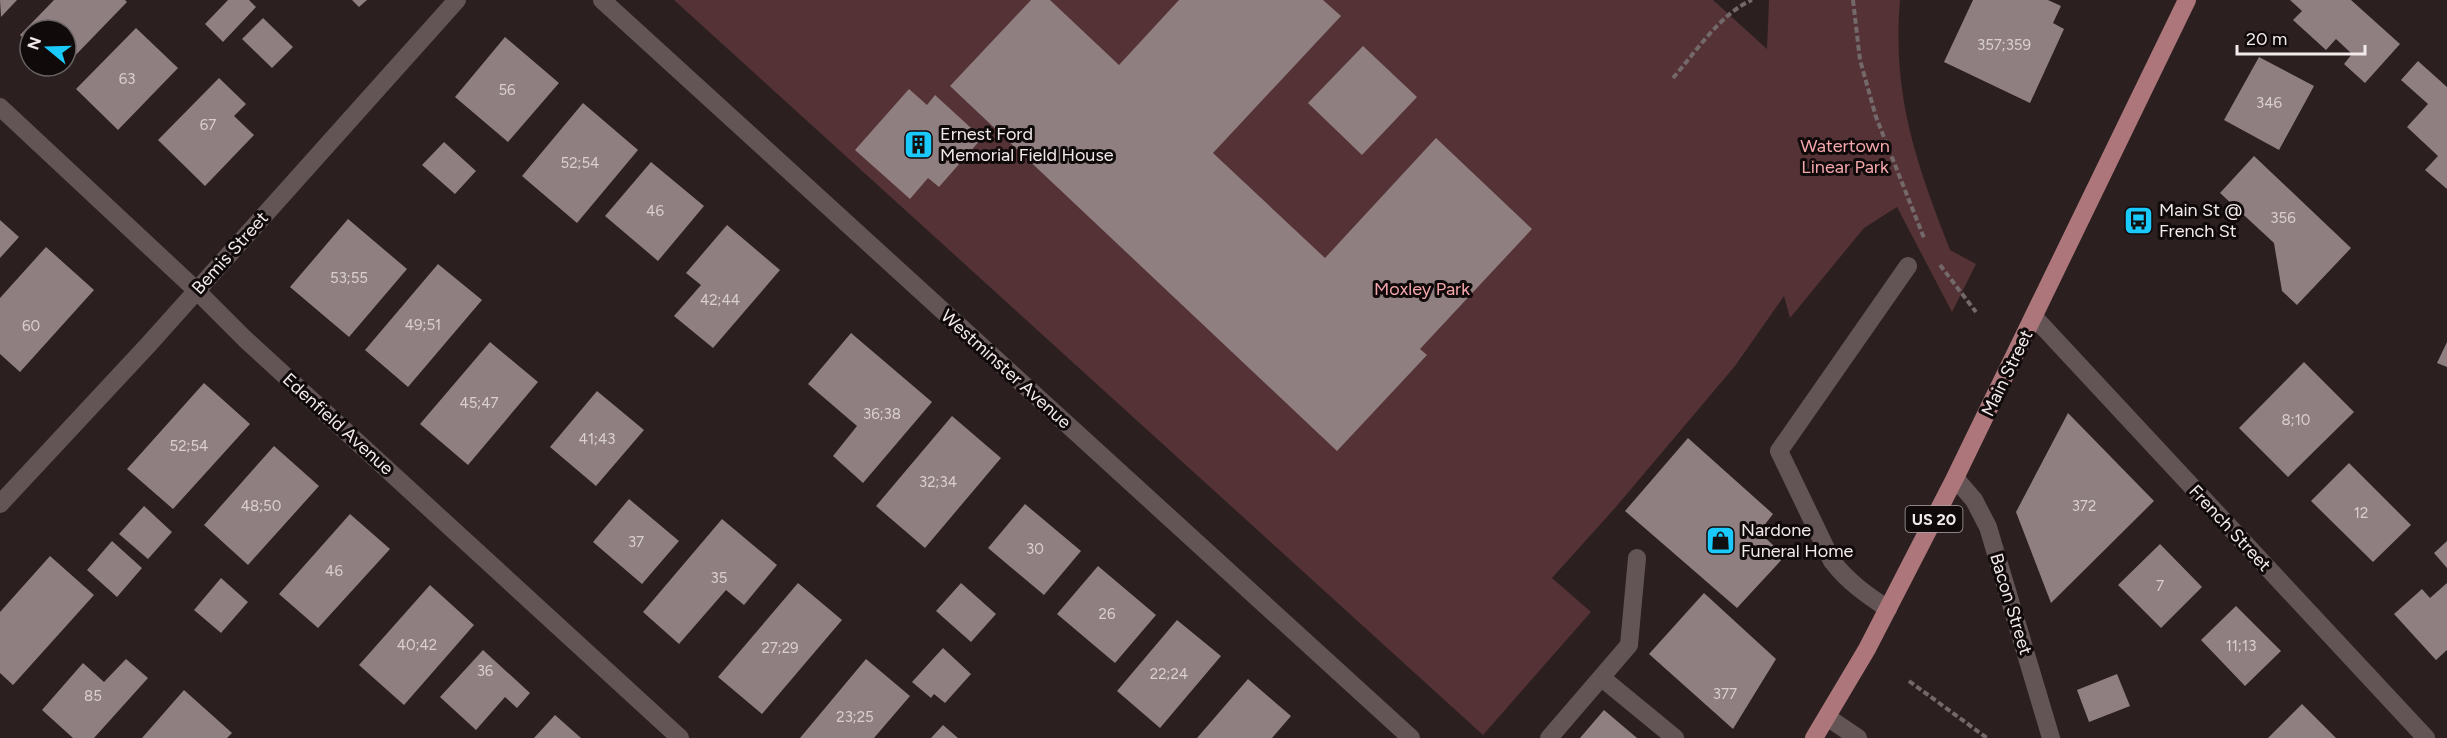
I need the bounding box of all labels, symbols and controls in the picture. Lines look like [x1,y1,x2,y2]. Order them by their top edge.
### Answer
north arrow [18,18,78,78]
scale bar [2237,18,2364,56]
text: 20 m [2246,28,2287,50]
text: N [23,34,45,52]
house number: 357;359 [1977,36,2031,54]
house number: 63 [119,70,135,88]
house number: 56 [498,81,516,99]
house number: 346 [2256,94,2282,112]
house number: 67 [200,116,216,134]
place label: Ernest Ford Memorial Field House [940,123,1114,166]
building icon: Ernest Ford Memorial Field House [903,128,935,160]
park label: Watertown Linear Park [1800,135,1890,178]
house number: 52;54 [561,154,599,172]
place label: Main St @ French St [2159,199,2242,242]
house number: 46 [646,202,664,220]
bus stop icon: Main St @ French St [2122,204,2154,236]
street label: Bemis Street [187,207,273,299]
house number: 356 [2270,209,2296,227]
house number: 53;55 [330,269,368,287]
park label: Moxley Park [1374,278,1470,300]
house number: 42;44 [700,291,740,309]
street label: Westminster Avenue [936,305,1076,433]
house number: 49;51 [405,316,441,334]
house number: 60 [22,317,40,335]
street label: Main Street [1977,326,2037,420]
street label: Edenfield Avenue [278,368,398,480]
house number: 45;47 [459,394,499,412]
house number: 36;38 [863,405,901,423]
house number: 8;10 [2282,411,2310,429]
house number: 41;43 [579,430,615,448]
house number: 52;54 [170,437,208,455]
house number: 32;34 [919,473,957,491]
street label: French Street [2184,480,2276,576]
house number: 48;50 [241,497,281,515]
house number: 372 [2072,497,2096,515]
house number: 12 [2354,504,2368,522]
road number: US 20 [1906,506,1962,532]
place label: Nardone Funeral Home [1741,519,1853,562]
shop icon: Nardone Funeral Home [1704,524,1736,556]
house number: 37 [628,533,644,551]
house number: 30 [1026,540,1044,558]
street label: Bacon Street [1985,550,2037,658]
house number: 46 [325,562,343,580]
house number: 35 [711,569,727,587]
house number: 7 [2156,577,2164,595]
house number: 26 [1099,605,1116,623]
house number: 40;42 [397,636,437,654]
house number: 11;13 [2226,637,2256,655]
house number: 27;29 [761,639,799,657]
house number: 36 [477,662,494,680]
house number: 22;24 [1150,665,1188,683]
house number: 377 [1713,685,1737,703]
house number: 85 [84,687,102,705]
house number: 23;25 [836,708,874,726]

